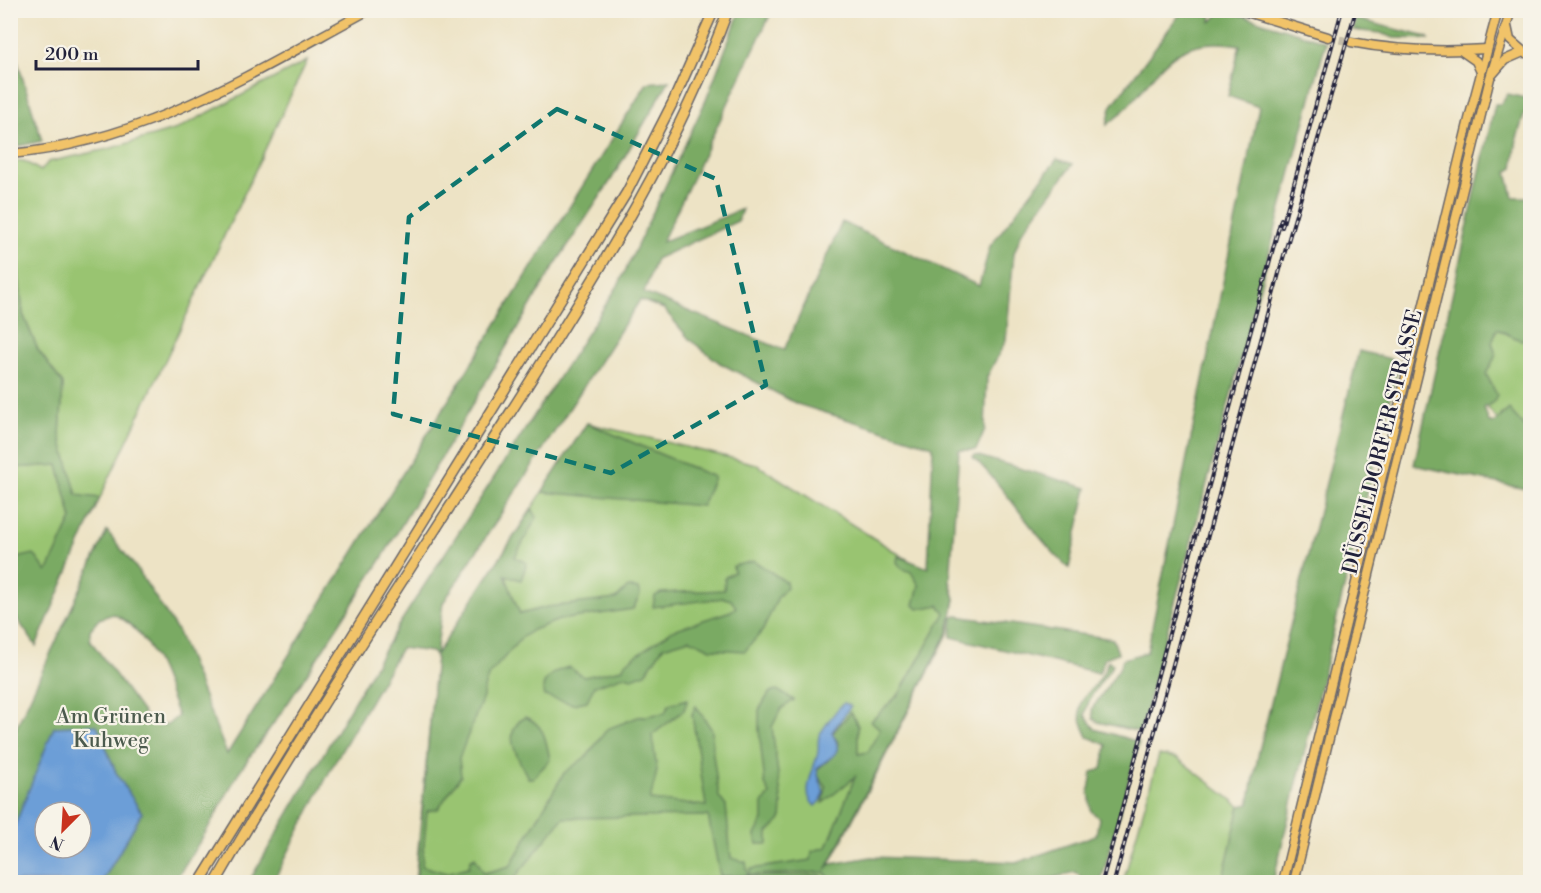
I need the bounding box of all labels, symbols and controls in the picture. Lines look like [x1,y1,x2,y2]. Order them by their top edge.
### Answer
scale bar [36,33,198,71]
text: 200 m [45,43,99,66]
street label: DÜSSELDORFER STRASSE [1336,306,1429,577]
park label: Am Grünen Kuhweg [55,704,166,754]
north arrow [33,800,93,860]
text: N [47,831,67,854]

